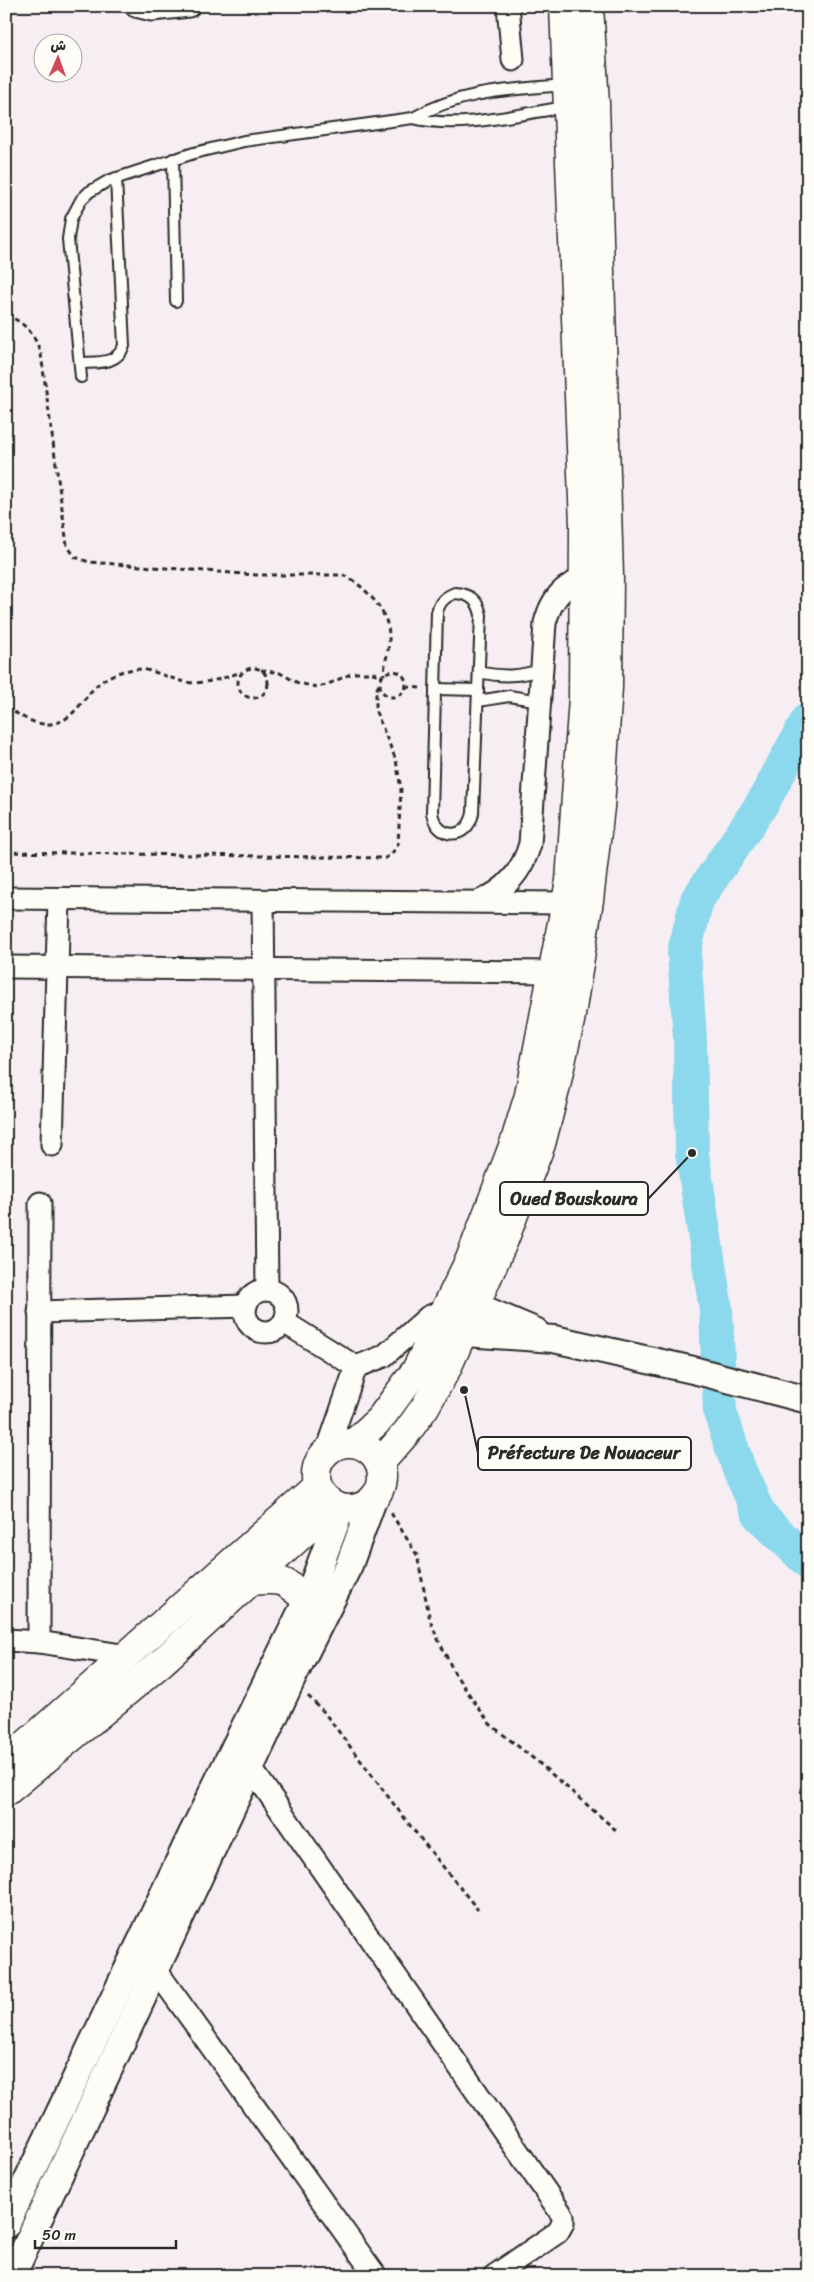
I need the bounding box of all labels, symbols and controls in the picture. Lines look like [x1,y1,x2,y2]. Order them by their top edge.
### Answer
north arrow [32,32,82,82]
text: ش [50,33,67,58]
callout: Oued Bouskoura [500,1182,648,1215]
text: Oued Bouskoura [510,1183,638,1215]
callout: Préfecture De Nouaceur [478,1437,691,1470]
text: Préfecture De Nouaceur [488,1437,682,1469]
scale bar [35,2217,176,2249]
text: 50 m [42,2222,77,2248]

